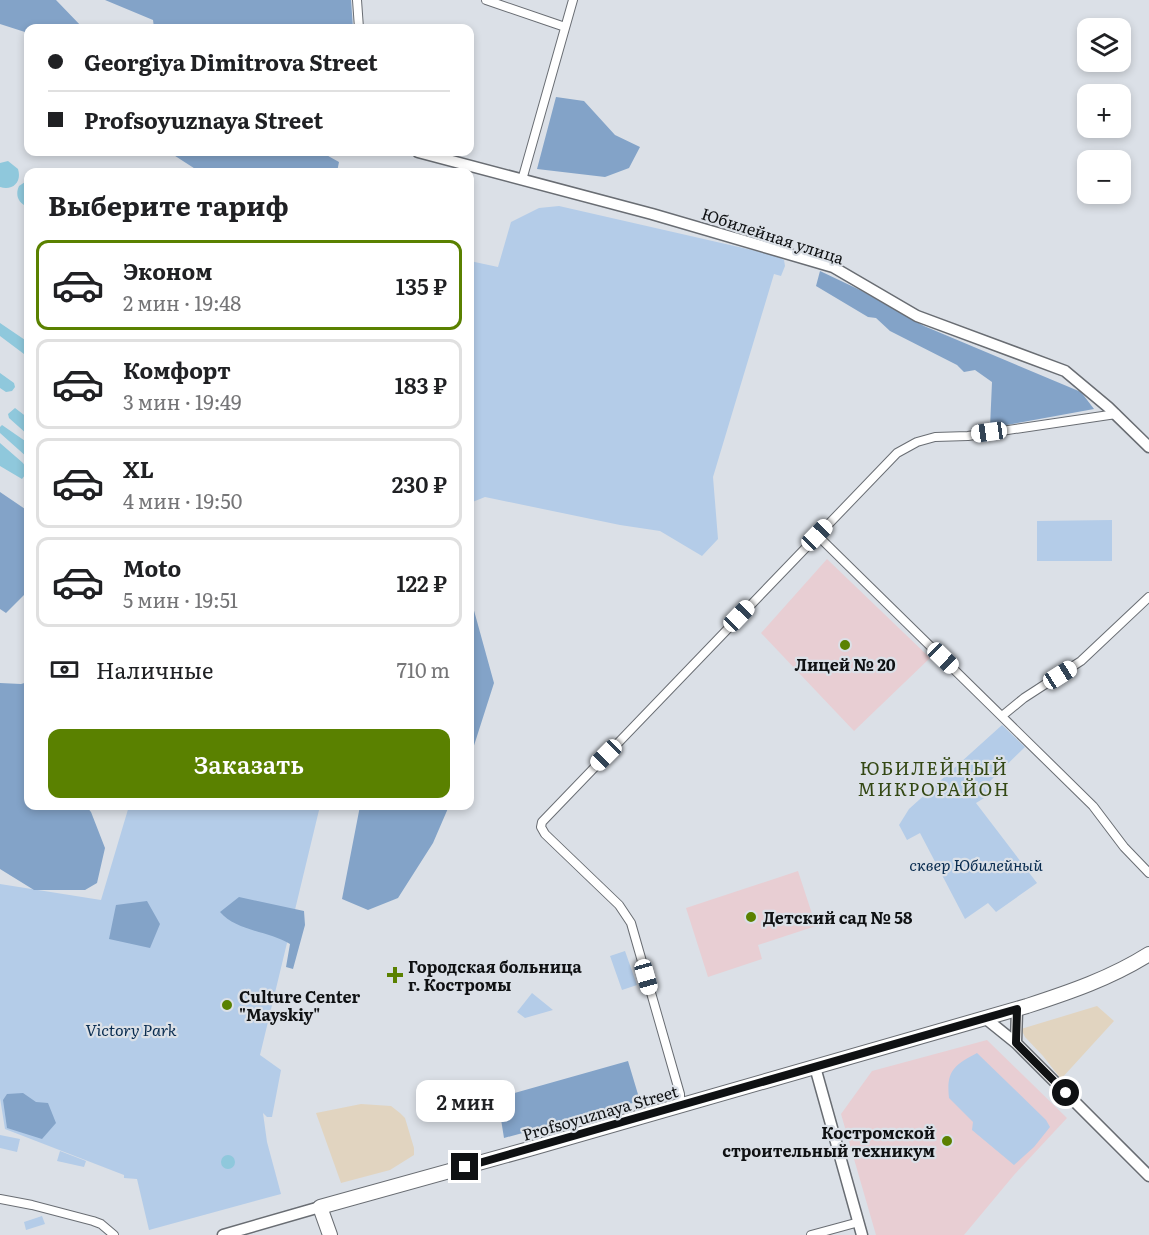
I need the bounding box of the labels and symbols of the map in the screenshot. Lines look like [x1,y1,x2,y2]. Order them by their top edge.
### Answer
street label: Юбилейная улица [699,201,848,269]
car [970,421,1008,443]
car [798,516,836,554]
car [720,597,758,635]
marker: Лицей № 20 [838,638,852,652]
car [924,639,962,677]
place label: Лицей № 20 [794,652,896,676]
car [1040,658,1080,692]
car [587,736,625,774]
district label: ЮБИЛЕЙНЫЙ МИКРОРАЙОН [858,754,1010,802]
park label: сквер Юбилейный [909,852,1043,876]
place label: Детский сад № 58 [763,905,913,929]
marker: Детский сад № 58 [744,910,758,924]
place label: Городская больница г. Костромы [408,954,582,996]
car [632,957,660,997]
marker: Городская больница г. Костромы [386,966,404,984]
place label: Culture Center "Mayskiy" [239,984,360,1026]
marker: Culture Center "Mayskiy" [220,998,234,1012]
park label: Victory Park [85,1017,177,1041]
street label: Profsoyuznaya Street [519,1078,681,1146]
route start [1052,1079,1079,1106]
callout: 2 мин [416,1080,514,1122]
place label: Костромской строительный техникум [722,1120,935,1162]
marker: Костромской строительный техникум [940,1134,954,1148]
route end [451,1153,478,1180]

